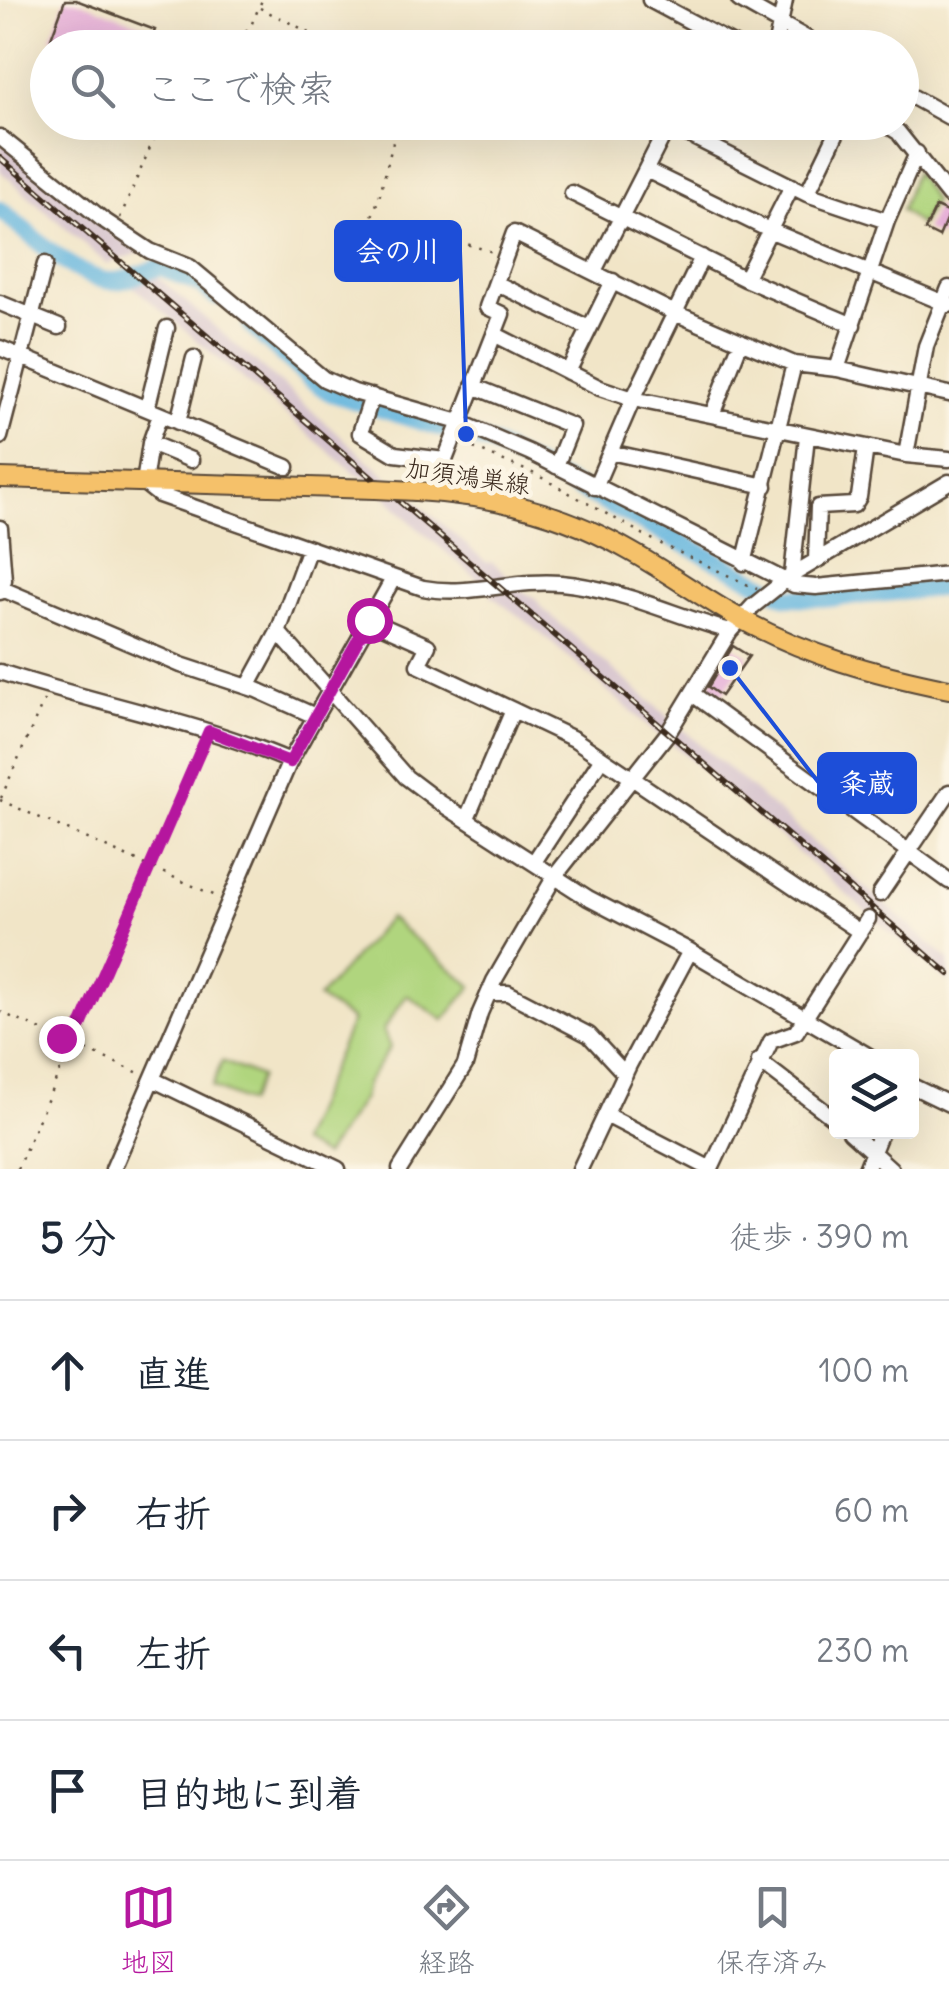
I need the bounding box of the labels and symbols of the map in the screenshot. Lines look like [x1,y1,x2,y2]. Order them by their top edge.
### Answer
callout: 会の川 [336,222,460,280]
text: 会の川 [356,233,440,269]
street label: 加須鴻巣線 [404,451,532,501]
route start [347,598,393,644]
callout: 粂蔵 [819,754,915,812]
text: 粂蔵 [839,765,895,801]
route end [39,1016,85,1062]

